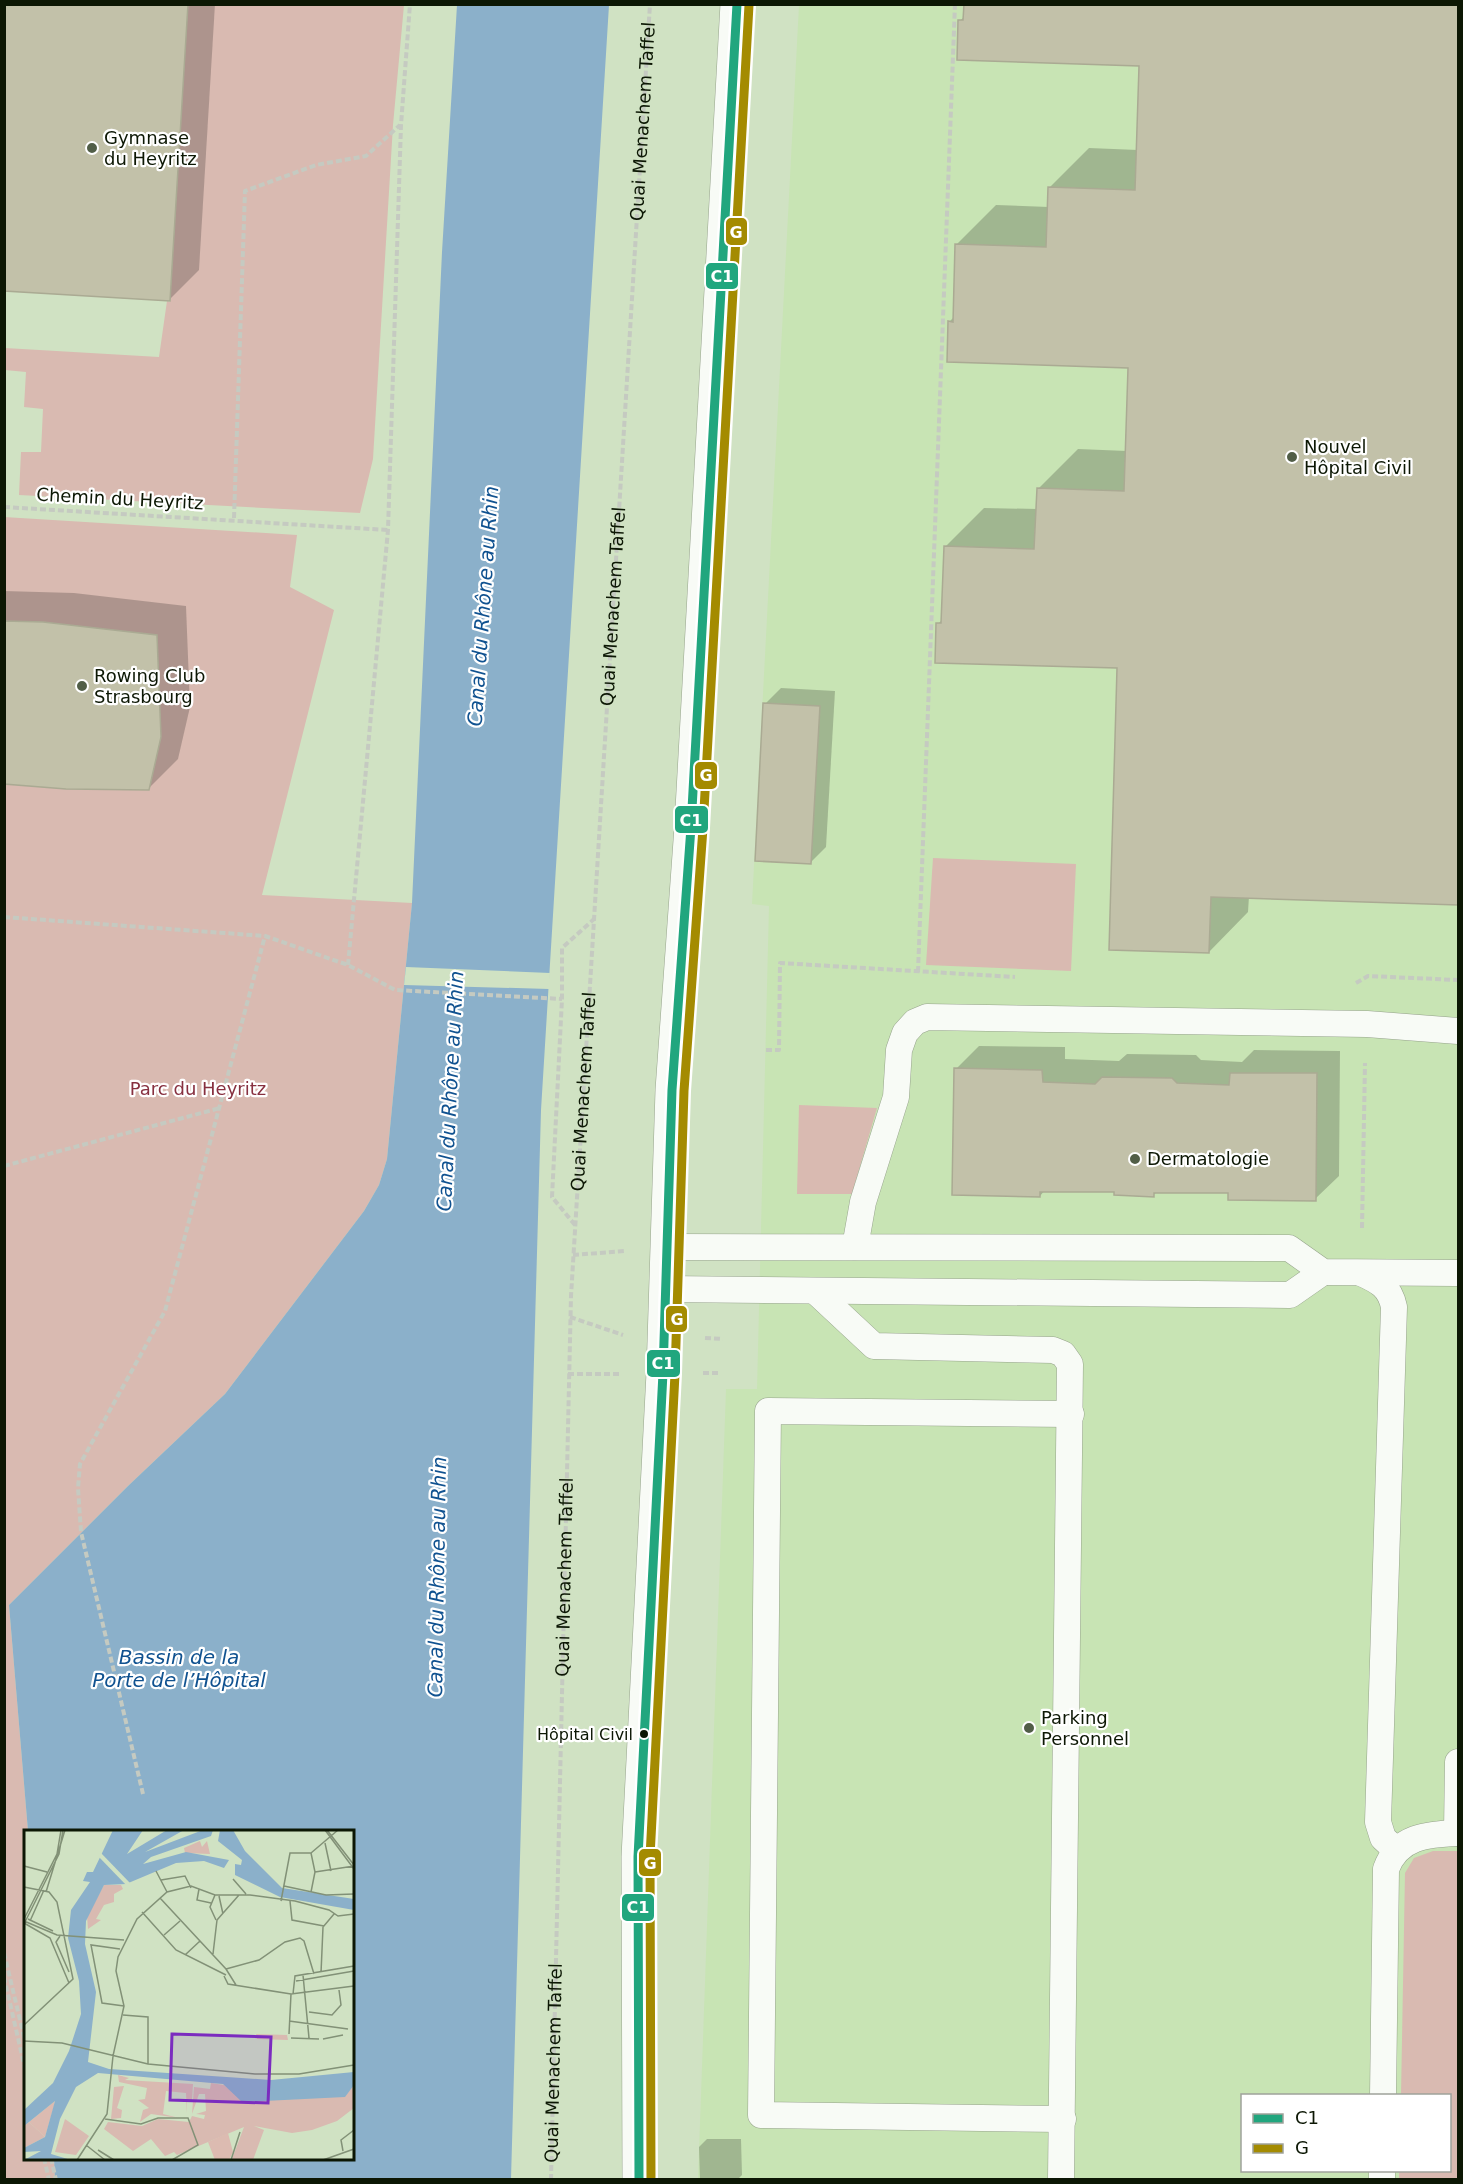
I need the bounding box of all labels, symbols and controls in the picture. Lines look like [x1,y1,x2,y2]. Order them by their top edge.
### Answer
street label: Quai Menachem Taffel [626,21,659,222]
place label: Gymnase du Heyritz [104,127,197,169]
marker: Gymnase du Heyritz [85,141,99,155]
line badge: G [725,217,748,246]
text: G [729,223,743,242]
line badge: C1 [705,262,739,290]
text: C1 [711,267,733,286]
place label: Nouvel Hôpital Civil [1304,436,1412,478]
marker: Nouvel Hôpital Civil [1285,450,1299,464]
street label: Chemin du Heyritz [36,484,204,513]
water label: Canal du Rhône au Rhin [463,485,503,727]
street label: Quai Menachem Taffel [596,506,629,707]
place label: Rowing Club Strasbourg [94,665,205,707]
marker: Rowing Club Strasbourg [75,679,89,693]
line badge: G [694,761,718,790]
text: G [699,766,713,785]
line badge: C1 [674,805,709,834]
text: C1 [680,811,702,830]
water label: Canal du Rhône au Rhin [432,970,468,1212]
street label: Quai Menachem Taffel [566,991,600,1192]
park label: Parc du Heyritz [130,1078,266,1099]
place label: Dermatologie [1147,1148,1269,1169]
marker: Dermatologie [1128,1152,1142,1166]
line badge: G [665,1305,688,1333]
text: G [670,1310,684,1329]
line badge: C1 [646,1349,681,1378]
text: C1 [652,1354,674,1373]
water label: Canal du Rhône au Rhin [423,1456,451,1698]
street label: Quai Menachem Taffel [551,1477,577,1677]
water label: Bassin de la Porte de l’Hôpital [92,1645,266,1692]
place label: Parking Personnel [1041,1707,1129,1749]
marker: Parking Personnel [1022,1721,1036,1735]
place label: Hôpital Civil [537,1725,633,1744]
marker: Hôpital Civil [638,1728,650,1740]
inset map [24,1830,354,2160]
line badge: G [638,1848,662,1877]
text: G [643,1854,657,1873]
line badge: C1 [621,1893,655,1922]
text: C1 [627,1898,649,1917]
street label: Quai Menachem Taffel [540,1963,566,2163]
legend [1241,2094,1451,2172]
text: C1 [1295,2107,1319,2128]
text: G [1295,2137,1309,2158]

